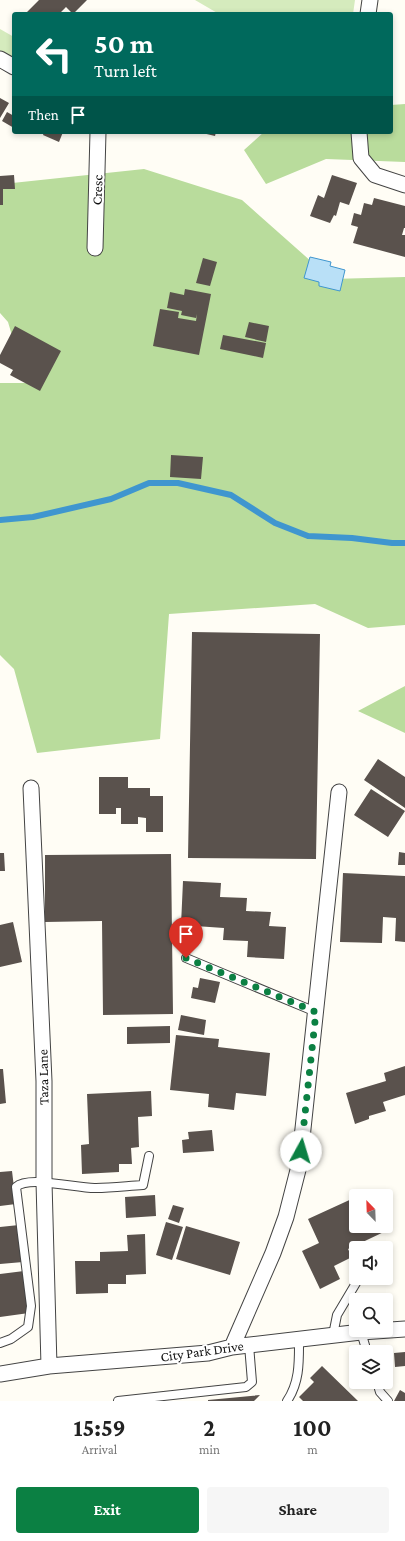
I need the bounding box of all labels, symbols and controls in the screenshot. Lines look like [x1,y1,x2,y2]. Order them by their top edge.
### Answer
icon: left [28,28,80,80]
text: 50 m [94,28,154,59]
text: Turn left [94,61,157,81]
icon: arrive [67,104,89,126]
text: Then [28,107,59,123]
street label: Cresc [88,174,106,205]
pin [169,917,203,958]
icon: arrive [175,923,197,945]
street label: Taza Lane [35,1049,51,1105]
position arrow [280,1130,322,1172]
north arrow [349,1189,393,1233]
map controls [349,1189,393,1389]
button: sound [349,1241,393,1285]
button: search [349,1293,393,1337]
street label: City Park Drive [160,1337,244,1365]
button: layers [349,1345,393,1389]
text: 15:59 [73,1414,126,1441]
text: 2 [203,1414,216,1441]
text: 100 [293,1414,332,1441]
text: Arrival [82,1442,117,1457]
text: min [199,1442,220,1457]
text: m [307,1442,318,1457]
button: Exit [16,1487,199,1533]
button: Share [207,1487,389,1533]

